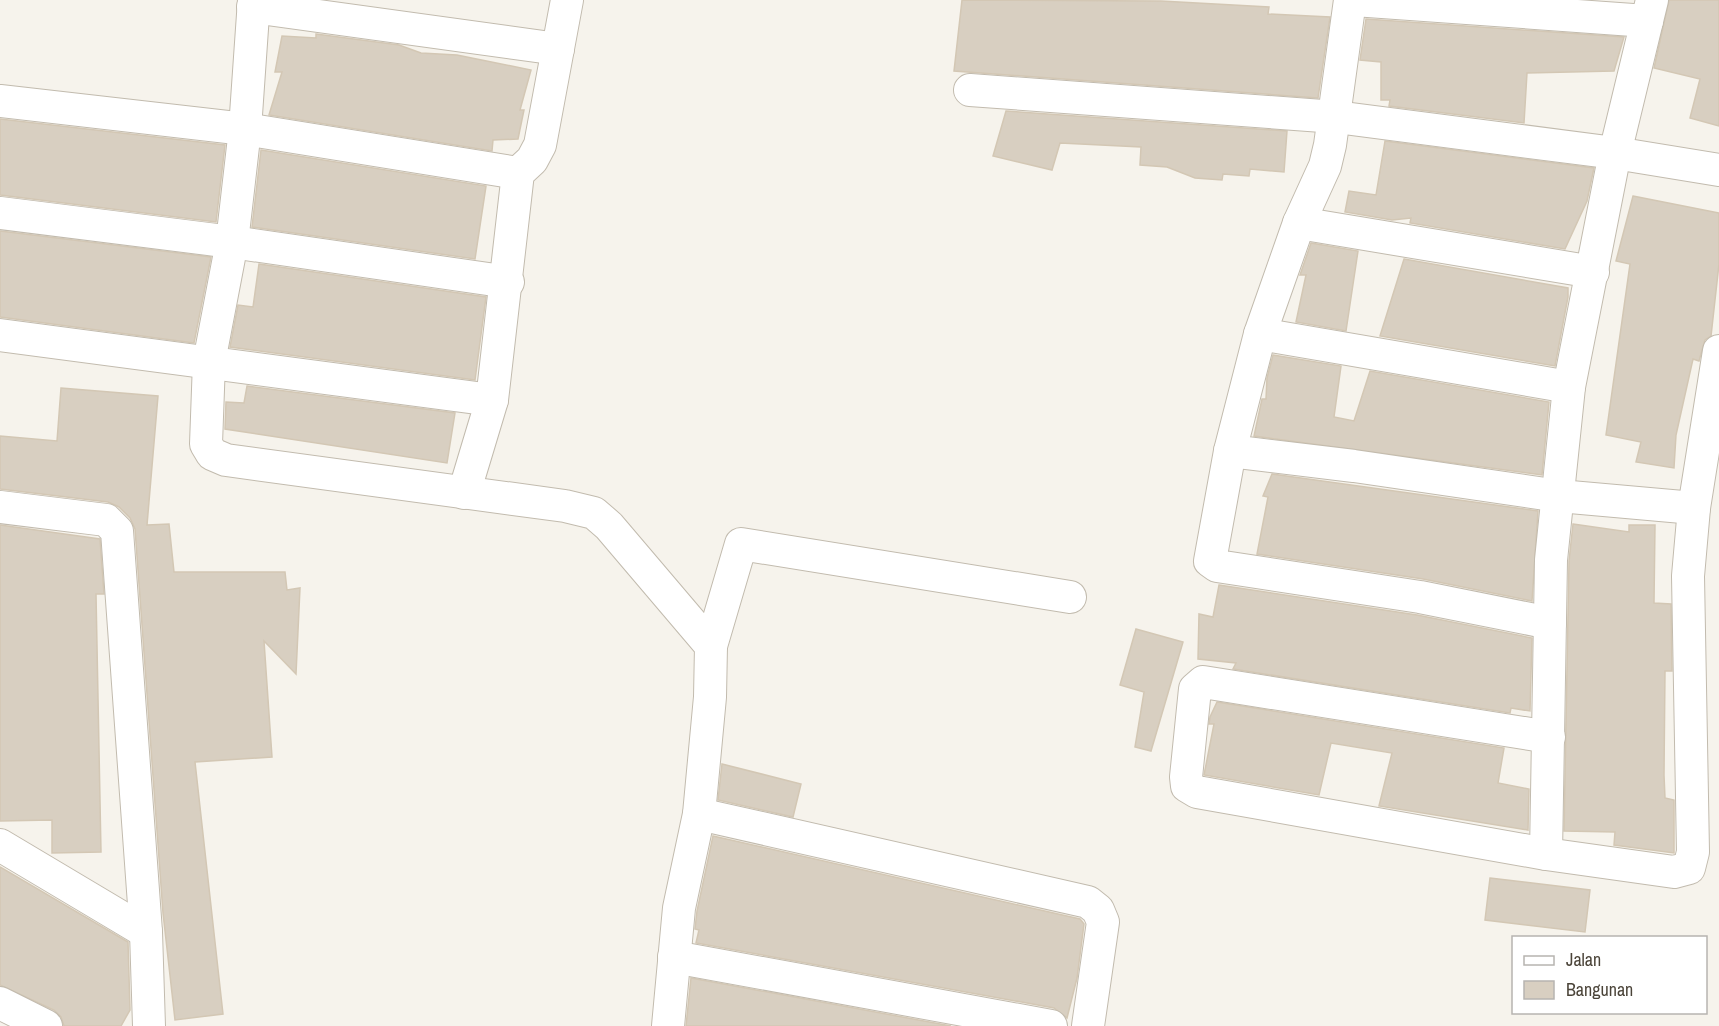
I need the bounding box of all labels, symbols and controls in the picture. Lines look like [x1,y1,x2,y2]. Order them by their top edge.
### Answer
legend [1512,936,1707,1014]
text: Jalan [1566,947,1601,972]
text: Bangunan [1566,977,1633,1002]

